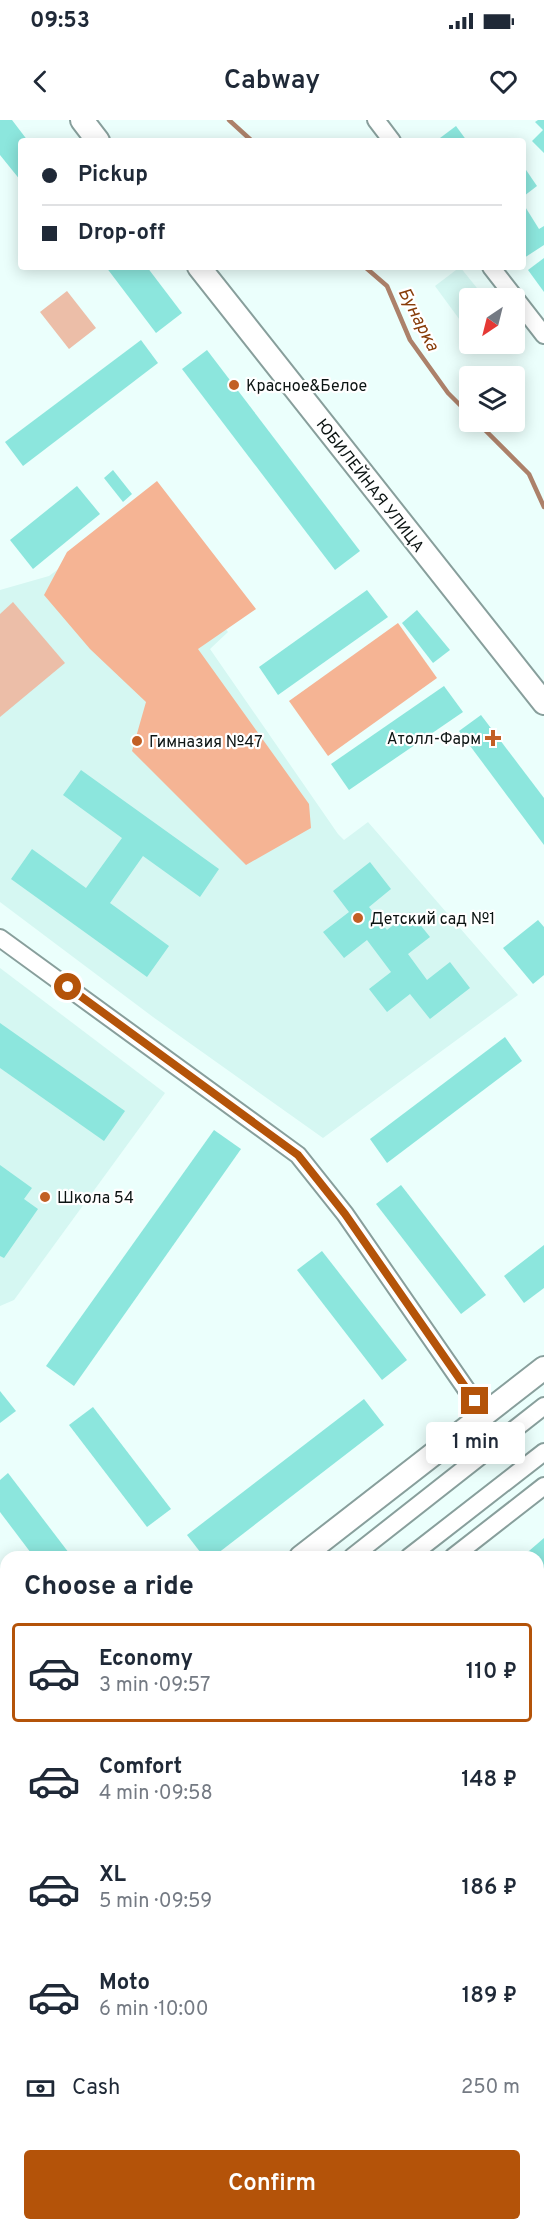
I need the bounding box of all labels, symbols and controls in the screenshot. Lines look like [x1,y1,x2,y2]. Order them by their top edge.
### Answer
text: 09:53 [30,8,90,35]
text: Cabway [224,64,320,98]
icon: back [24,65,57,98]
icon: heart [487,65,520,98]
text: Pickup [78,162,148,189]
text: Drop-off [78,220,165,247]
water label: Бунарка [392,284,444,356]
north arrow [459,288,525,354]
map controls [459,288,525,432]
button: layers [459,366,525,432]
place label: Красное&Белое [246,377,367,397]
marker: Красное&Белое [227,378,241,392]
street label: ЮБИЛЕЙНАЯ УЛИЦА [311,414,429,557]
place label: Атолл-Фарм [387,730,481,750]
marker: Атолл-Фарм [486,731,500,745]
place label: Гимназия №47 [149,733,262,753]
marker: Гимназия №47 [130,734,144,748]
place label: Детский сад №1 [370,910,495,930]
marker: Детский сад №1 [351,911,365,925]
route start [54,973,81,1000]
place label: Школа 54 [57,1189,134,1209]
marker: Школа 54 [38,1190,52,1204]
route end [461,1387,488,1414]
callout: 1 min [426,1422,524,1464]
text: 1 min [452,1430,499,1456]
text: Choose a ride [24,1570,194,1604]
icon: car [27,1646,81,1700]
text: Economy [99,1646,193,1673]
text: 110 ₽ [466,1659,517,1686]
text: 3 min · 09:57 [99,1673,210,1699]
icon: car [27,1754,81,1808]
text: Comfort [99,1754,182,1781]
text: 148 ₽ [461,1767,517,1794]
text: 4 min · 09:58 [99,1781,213,1807]
icon: car [27,1862,81,1916]
text: XL [99,1862,126,1889]
text: 186 ₽ [462,1875,517,1902]
text: 5 min · 09:59 [99,1889,212,1915]
icon: car [27,1970,81,2024]
text: Moto [99,1970,150,1997]
text: 189 ₽ [462,1983,517,2010]
text: 6 min · 10:00 [99,1997,209,2023]
icon: cash [24,2072,57,2105]
text: Cash [72,2075,121,2102]
text: 250 m [461,2075,520,2101]
button: Confirm [24,2150,520,2219]

